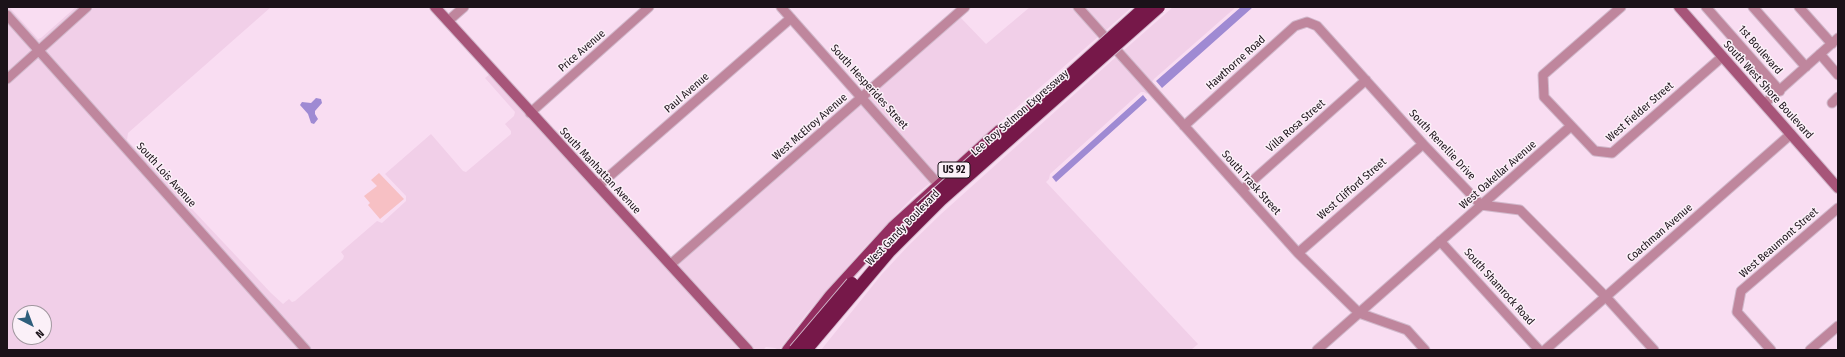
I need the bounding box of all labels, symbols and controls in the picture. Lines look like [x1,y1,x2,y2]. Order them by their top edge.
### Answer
street label: 1st Boulevard [1735,23,1785,77]
street label: Price Avenue [556,27,608,75]
street label: Hawthorne Road [1204,33,1268,93]
street label: South West Shore Boulevard [1720,38,1816,142]
street label: South Hesperides Street [828,42,910,132]
street label: Lee Roy Selmon Expressway [969,67,1071,159]
street label: Paul Avenue [662,70,712,116]
street label: West Fielder Street [1604,79,1676,145]
street label: West McElroy Avenue [770,91,850,163]
street label: Villa Rosa Street [1264,97,1328,155]
street label: South Renellie Drive [1406,107,1478,183]
street label: South Manhattan Avenue [557,125,643,217]
street label: West Oakellar Avenue [1457,138,1539,212]
street label: South Lois Avenue [133,140,199,210]
street label: South Trask Street [1219,148,1283,218]
street label: West Clifford Street [1315,155,1389,223]
road number: US 92 [938,162,970,178]
street label: West Gandy Boulevard [863,187,943,269]
street label: Coachman Avenue [1625,201,1695,265]
street label: West Beaumont Street [1737,205,1821,281]
street label: South Shamrock Road [1461,246,1537,328]
north arrow [12,305,52,345]
text: N [33,327,46,341]

